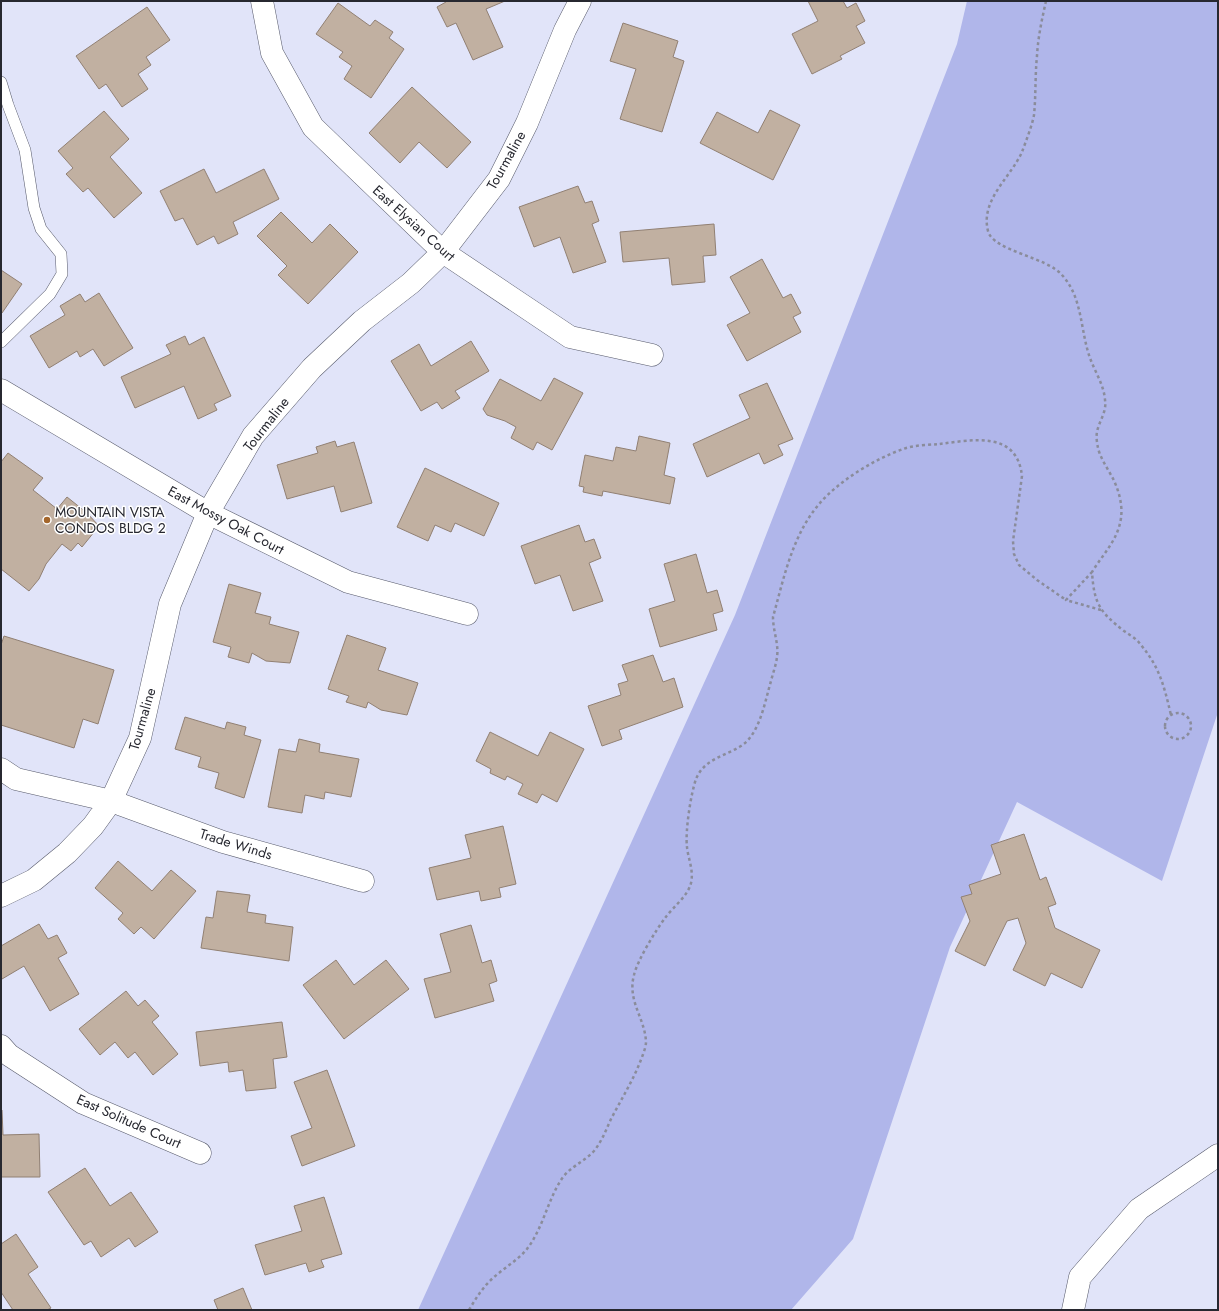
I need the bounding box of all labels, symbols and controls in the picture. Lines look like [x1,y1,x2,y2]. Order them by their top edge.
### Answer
street label: Tourmaline [482,127,530,193]
street label: East Elysian Court [368,180,460,266]
street label: Tourmaline [238,393,294,455]
street label: East Mossy Oak Court [164,481,288,559]
place label: MOUNTAIN VISTA CONDOS BLDG 2 [55,502,166,538]
marker: MOUNTAIN VISTA CONDOS BLDG 2 [42,515,52,525]
street label: Tourmaline [124,685,160,753]
street label: Trade Winds [197,824,275,865]
street label: East Solitude Court [73,1089,185,1153]

